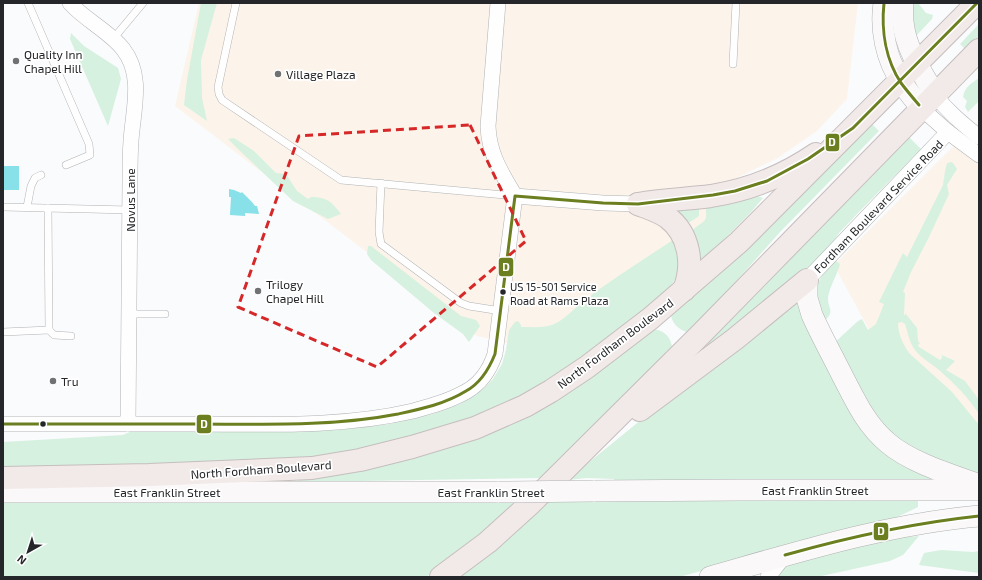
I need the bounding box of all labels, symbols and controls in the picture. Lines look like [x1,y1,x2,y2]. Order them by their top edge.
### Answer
place label: Quality Inn Chapel Hill [24,47,82,75]
marker: Quality Inn Chapel Hill [11,56,21,66]
place label: Village Plaza [286,67,356,81]
marker: Village Plaza [273,69,283,79]
line badge: D [825,133,840,152]
text: D [828,135,836,148]
street label: Fordham Boulevard Service Road [811,137,945,275]
street label: Novus Lane [123,168,137,232]
line badge: D [498,257,514,277]
text: D [502,260,510,273]
place label: Trilogy Chapel Hill [266,277,324,305]
place label: US 15-501 Service Road at Rams Plaza [510,280,608,307]
marker: Trilogy Chapel Hill [253,286,263,296]
marker: US 15-501 Service Road at Rams Plaza [498,287,508,297]
street label: North Fordham Boulevard [554,295,676,391]
place label: Tru [61,374,79,388]
marker: Tru [48,376,58,386]
line badge: D [196,414,212,434]
text: D [200,417,208,430]
unlabelled marker [38,419,48,429]
street label: North Fordham Boulevard [190,457,332,481]
street label: East Franklin Street [762,483,869,497]
street label: East Franklin Street [114,485,221,499]
street label: East Franklin Street [438,485,545,499]
line badge: D [873,522,889,541]
text: D [877,524,885,537]
north arrow [8,532,48,572]
text: N [14,553,29,568]

